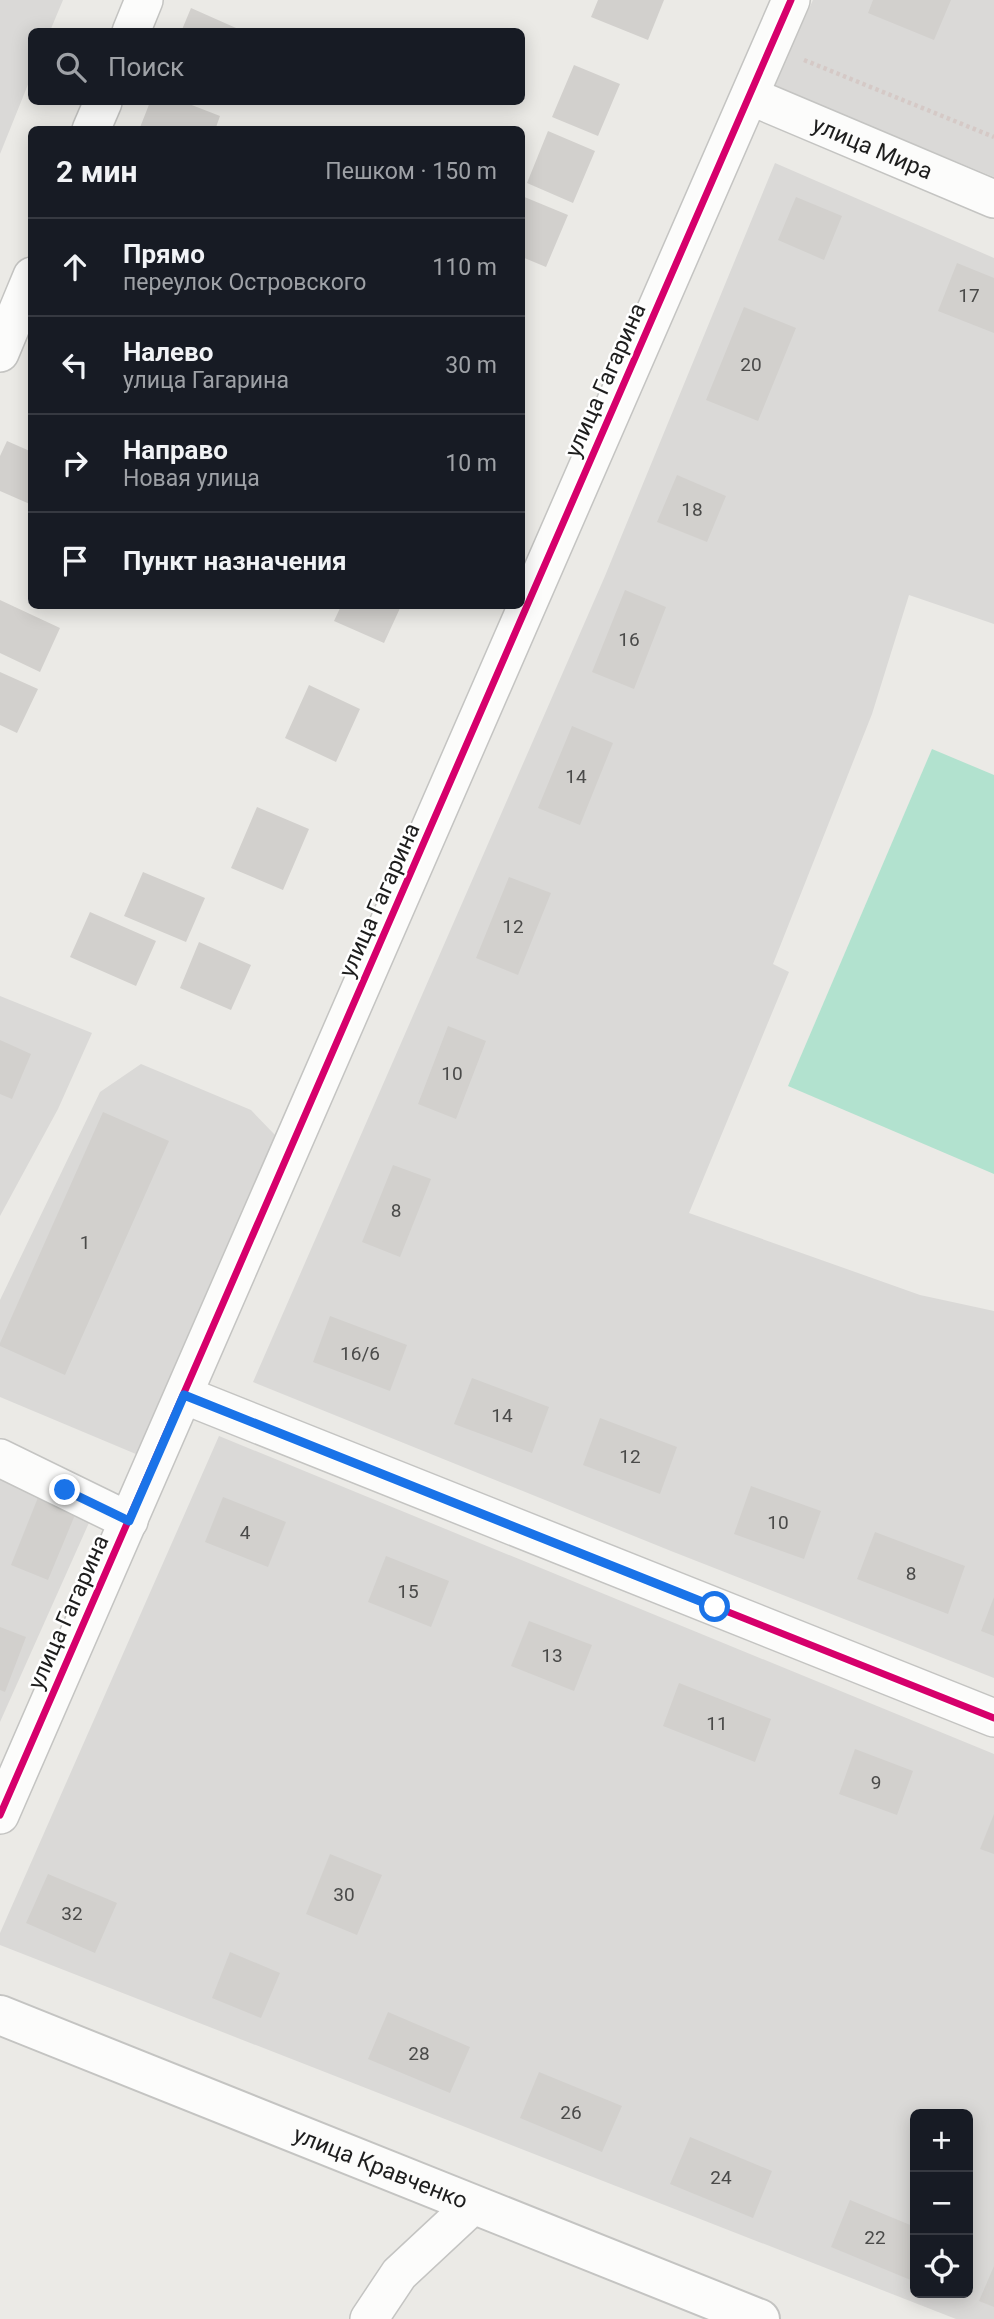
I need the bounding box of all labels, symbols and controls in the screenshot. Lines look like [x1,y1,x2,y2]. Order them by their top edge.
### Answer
search box [28,28,525,105]
icon: search [52,48,90,86]
text: Поиск [108,52,184,82]
street label: улица Мира [808,111,936,185]
text: 2 мин [56,154,137,189]
text: Пешком · 150 m [325,158,497,185]
text: Прямо [123,239,205,269]
icon: ahead [56,248,94,286]
text: 110 m [432,254,497,281]
text: переулок Островского [123,269,366,296]
house number: 17 [958,284,980,307]
street label: улица Гагарина [559,299,652,461]
text: Налево [123,337,213,367]
icon: left [56,346,94,384]
text: 30 m [445,352,497,379]
house number: 20 [740,353,762,376]
text: улица Гагарина [123,367,289,394]
text: Направо [123,435,228,465]
icon: right [56,444,94,482]
text: 10 m [445,450,497,477]
text: Новая улица [123,465,260,492]
house number: 18 [681,498,703,521]
icon: arrive [56,542,94,580]
text: Пункт назначения [123,546,347,576]
house number: 16 [618,628,640,651]
house number: 14 [565,765,587,788]
street label: улица Гагарина [333,819,426,981]
house number: 12 [502,915,524,938]
house number: 10 [441,1062,463,1085]
house number: 8 [391,1199,401,1222]
house number: 1 [80,1231,90,1254]
house number: 16/6 [340,1342,380,1365]
house number: 14 [491,1404,513,1427]
house number: 12 [619,1445,641,1468]
route end [49,1474,80,1505]
house number: 10 [767,1511,789,1534]
house number: 4 [240,1521,251,1544]
street label: улица Гагарина [22,1531,115,1693]
house number: 8 [906,1562,916,1585]
house number: 15 [397,1580,419,1603]
route start [699,1591,730,1622]
house number: 13 [541,1644,563,1667]
house number: 11 [706,1712,728,1735]
house number: 9 [871,1771,881,1794]
house number: 30 [333,1883,355,1906]
house number: 32 [61,1902,83,1925]
house number: 28 [408,2042,430,2065]
house number: 26 [560,2101,582,2124]
map controls [910,2109,973,2298]
button: + [910,2109,973,2172]
street label: улица Кравченко [289,2121,472,2215]
house number: 24 [710,2166,732,2189]
button: − [910,2172,973,2235]
house number: 22 [864,2226,886,2249]
button: locate [910,2235,973,2298]

